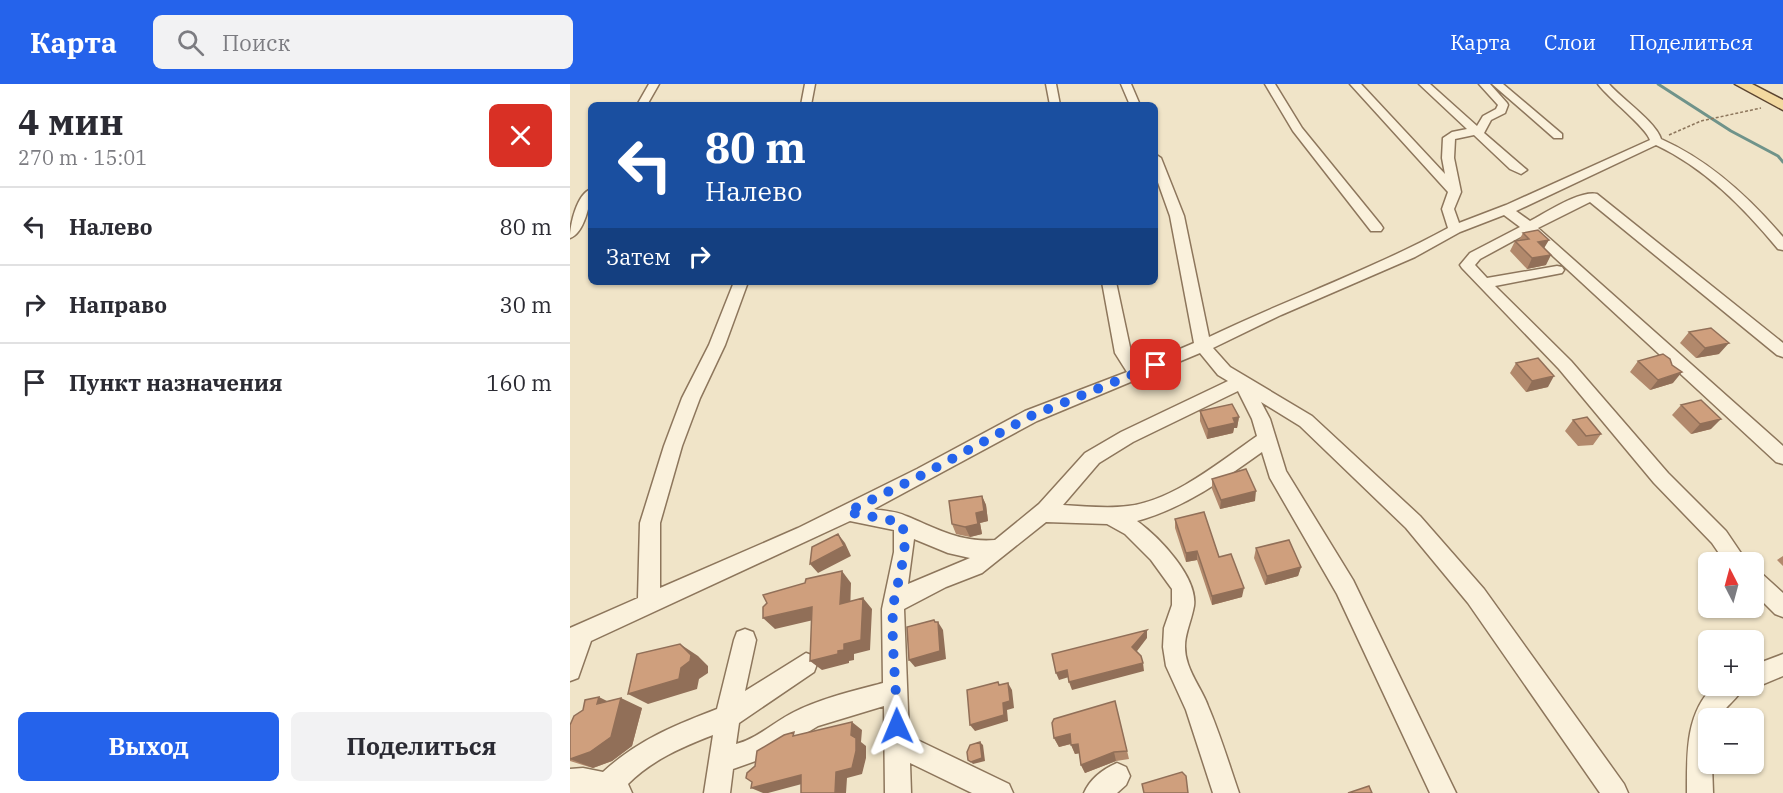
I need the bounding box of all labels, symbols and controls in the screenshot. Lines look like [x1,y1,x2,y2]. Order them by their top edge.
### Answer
search box [153,15,573,69]
text: Карта [30,24,117,61]
icon: search [174,26,207,59]
text: Поиск [222,28,290,57]
text: Карта [1450,28,1511,56]
text: Слои [1544,28,1596,56]
text: Поделиться [1629,28,1753,56]
text: 4 мин [18,98,124,145]
button: close [489,104,552,167]
text: 80 m [705,120,806,175]
icon: left [606,126,684,204]
text: 270 m · 15:01 [18,144,147,171]
text: Налево [705,173,802,208]
icon: left [18,210,51,243]
text: Налево [69,212,153,241]
text: 80 m [500,212,552,241]
icon: right [683,240,716,273]
text: Затем [606,242,671,271]
icon: right [18,288,51,321]
text: Направо [69,290,167,319]
text: 30 m [500,290,552,319]
pin [1130,339,1181,390]
icon: arrive [1139,348,1172,381]
icon: arrive [18,366,51,399]
text: Пункт назначения [69,368,283,397]
text: 160 m [486,368,552,397]
north arrow [1698,552,1764,618]
map controls [1698,552,1764,774]
button: + [1698,630,1764,696]
position arrow [865,694,929,758]
button: − [1698,708,1764,774]
button: Выход [18,712,279,781]
button: Поделиться [291,712,552,781]

